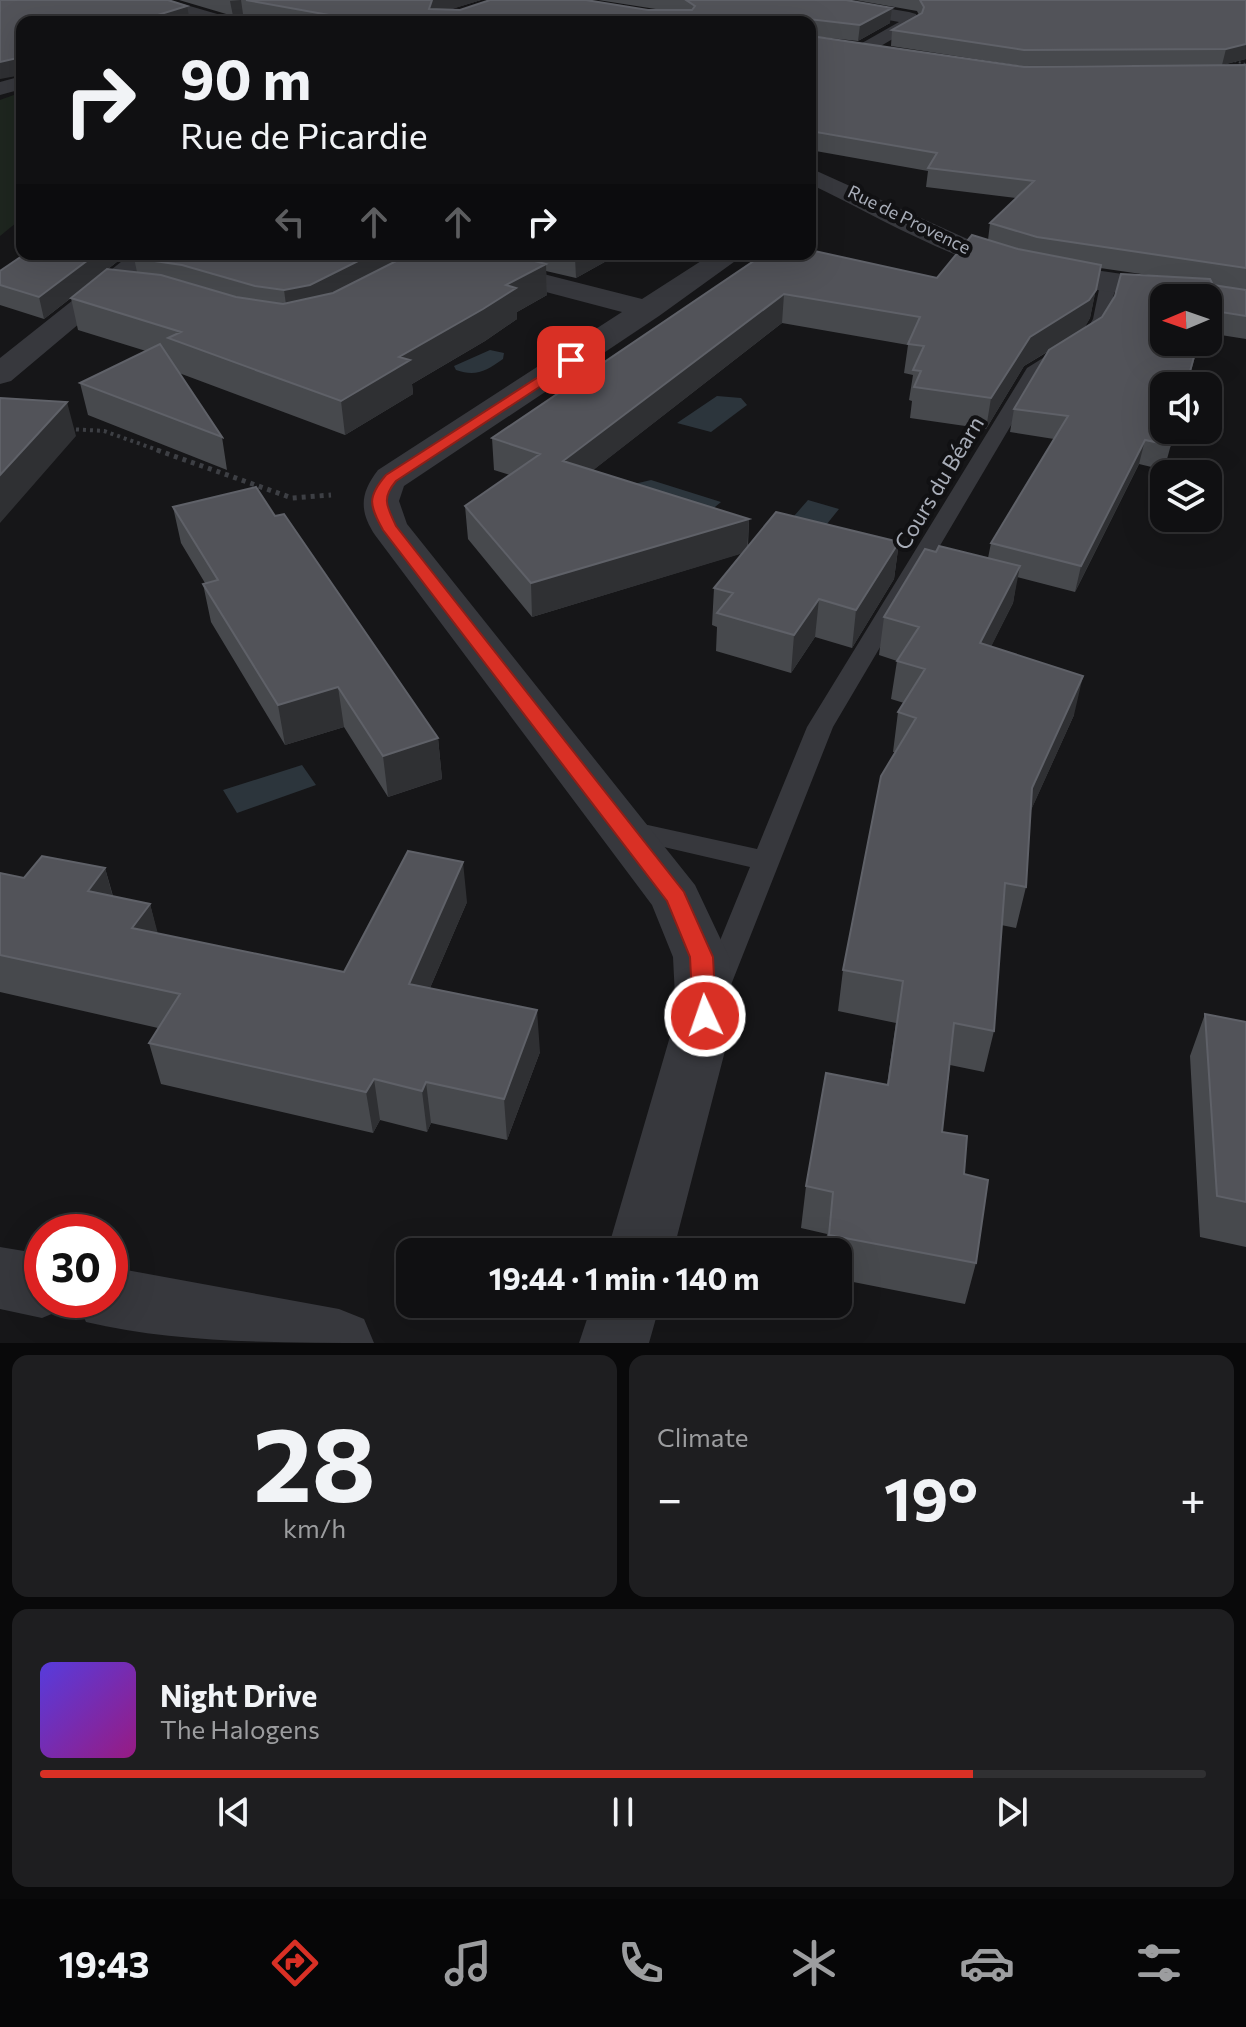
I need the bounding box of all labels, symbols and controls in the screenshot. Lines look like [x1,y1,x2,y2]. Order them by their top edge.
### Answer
text: 90 m [180,43,311,112]
icon: right [48,48,152,152]
text: Rue de Picardie [180,112,428,156]
street label: Rue de Provence [844,180,974,258]
icon: left [268,200,312,244]
icon: ahead [352,200,396,244]
icon: ahead [436,200,480,244]
icon: right [520,200,564,244]
north arrow [1150,284,1222,356]
map controls [1150,284,1222,532]
pin [537,326,605,394]
icon: arrive [549,338,593,382]
button: sound [1150,372,1222,444]
street label: Cours du Béarn [888,411,989,554]
button: layers [1150,460,1222,532]
position arrow [663,974,747,1058]
speed limit sign: 30 [24,1214,128,1318]
text: 19:44 · 1 min · 140 m [489,1259,759,1296]
text: 28 [253,1396,376,1523]
text: Climate [657,1421,749,1452]
text: 19° [884,1460,978,1533]
text: − [657,1470,682,1524]
text: + [1180,1470,1206,1524]
text: km/h [283,1512,346,1543]
text: Night Drive [160,1676,317,1713]
text: The Halogens [160,1713,320,1744]
icon: previous [212,1790,256,1834]
icon: pause [601,1790,645,1834]
icon: next [990,1790,1034,1834]
icon: directions [267,1935,323,1991]
icon: music [440,1935,496,1991]
icon: phone [613,1935,669,1991]
icon: climate [786,1935,842,1991]
icon: car [959,1935,1015,1991]
icon: filters [1131,1935,1187,1991]
text: 19:43 [58,1941,150,1985]

